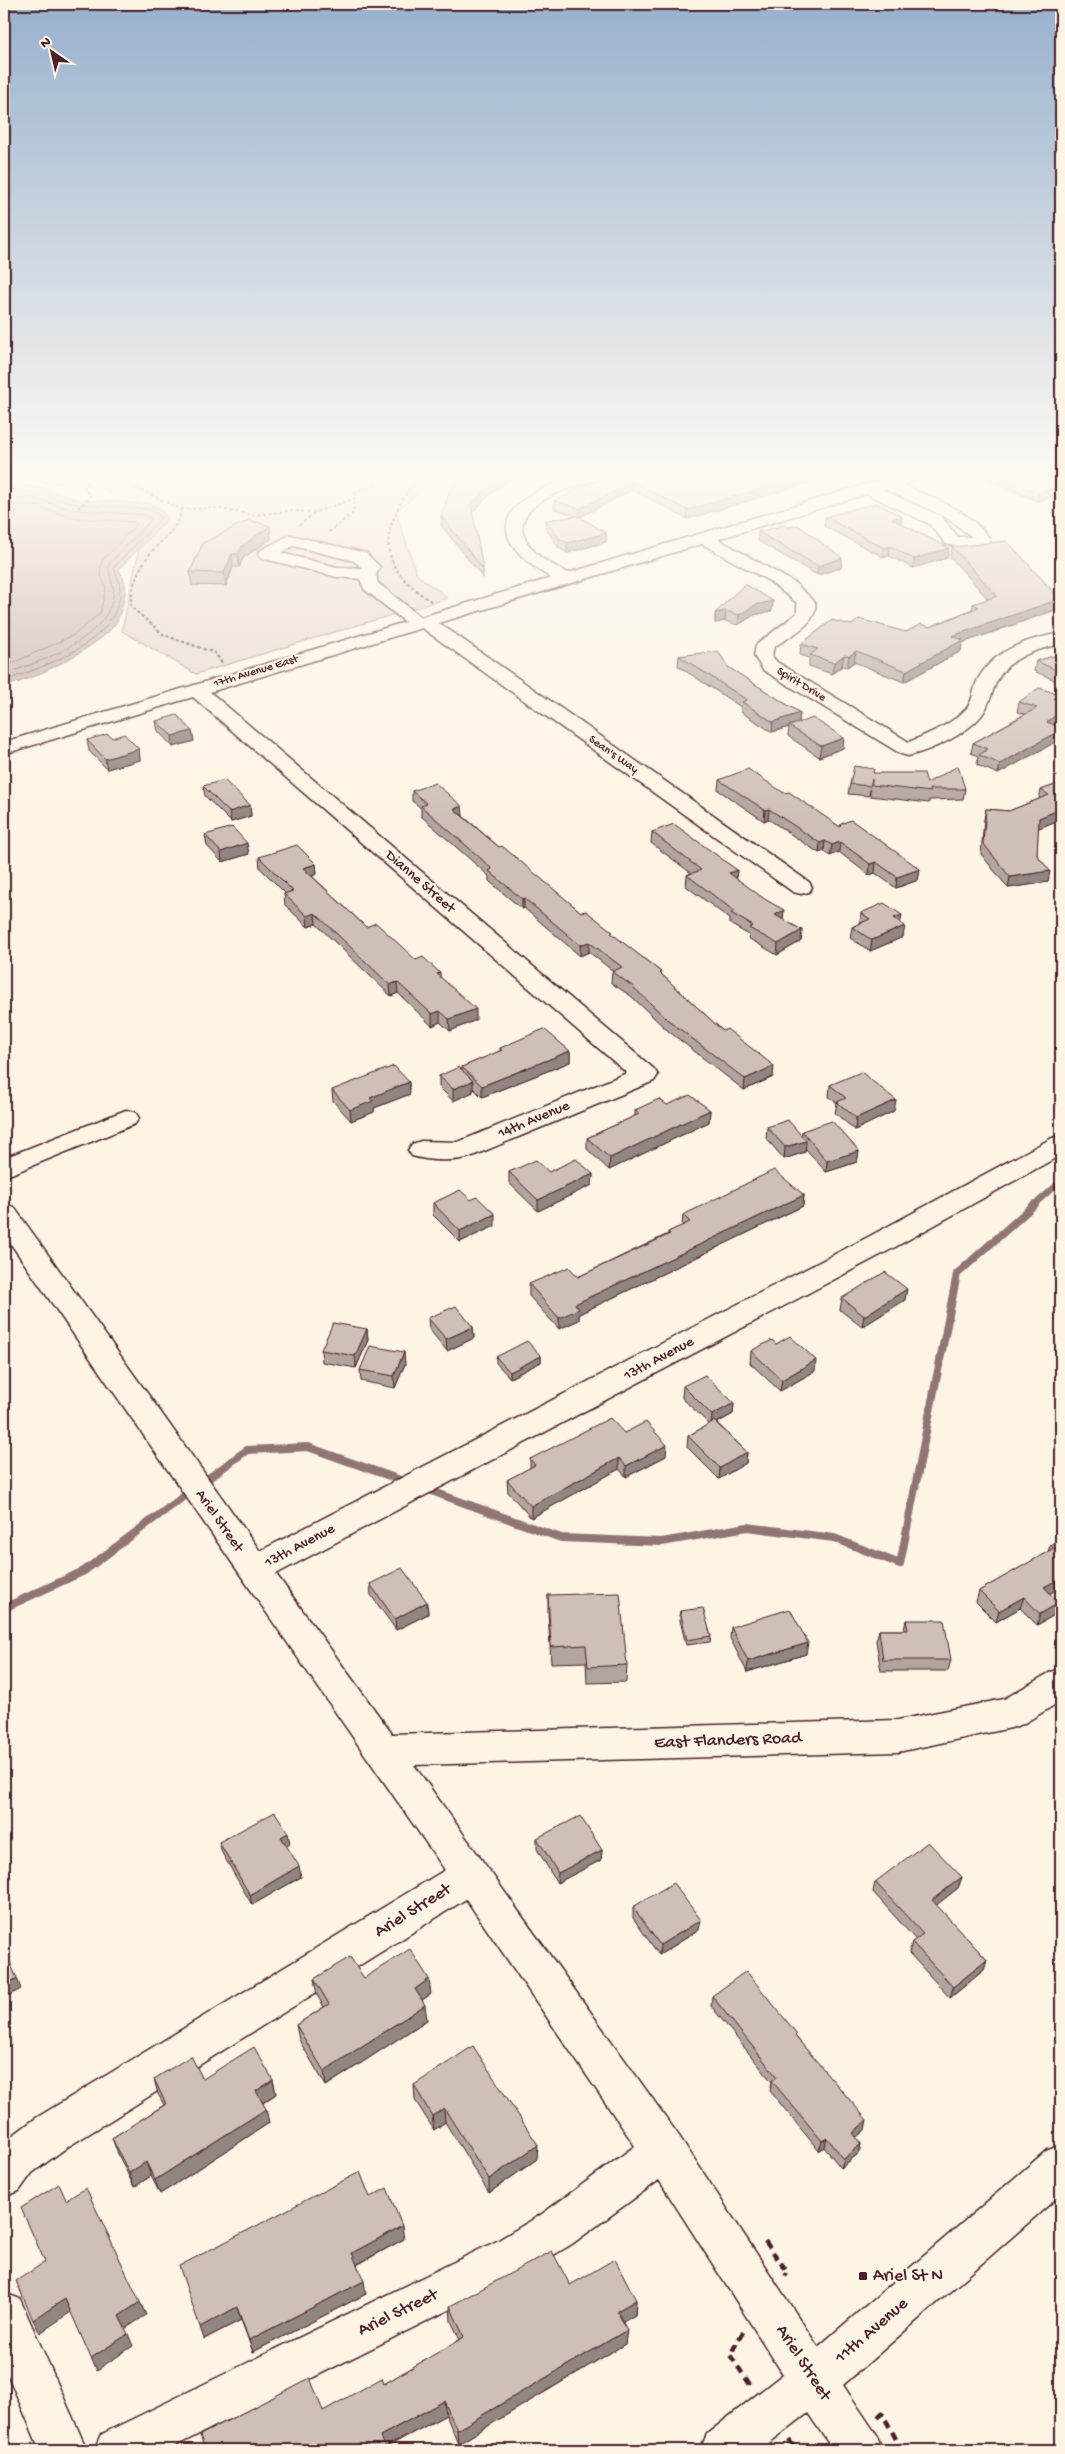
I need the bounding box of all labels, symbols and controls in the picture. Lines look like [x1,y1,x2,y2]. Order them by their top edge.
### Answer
north arrow [28,28,78,78]
text: N [38,34,55,53]
street label: 17th Avenue East [211,652,301,692]
street label: Spirit Drive [774,665,829,706]
street label: Sean's Way [586,733,641,777]
street label: Dianne Street [381,846,460,919]
street label: 14th Avenue [495,1097,573,1144]
street label: 13th Avenue [620,1333,697,1385]
street label: Ariel Street [191,1486,248,1557]
street label: 13th Avenue [261,1520,338,1572]
street label: East Flanders Road [654,1728,804,1754]
street label: Ariel Street [371,1878,457,1943]
place label: Ariel St N [873,2266,943,2287]
marker: Ariel St N [857,2270,869,2282]
street label: Ariel Street [355,2284,443,2341]
street label: 11th Avenue [830,2293,913,2369]
street label: Ariel Street [771,2321,836,2406]

